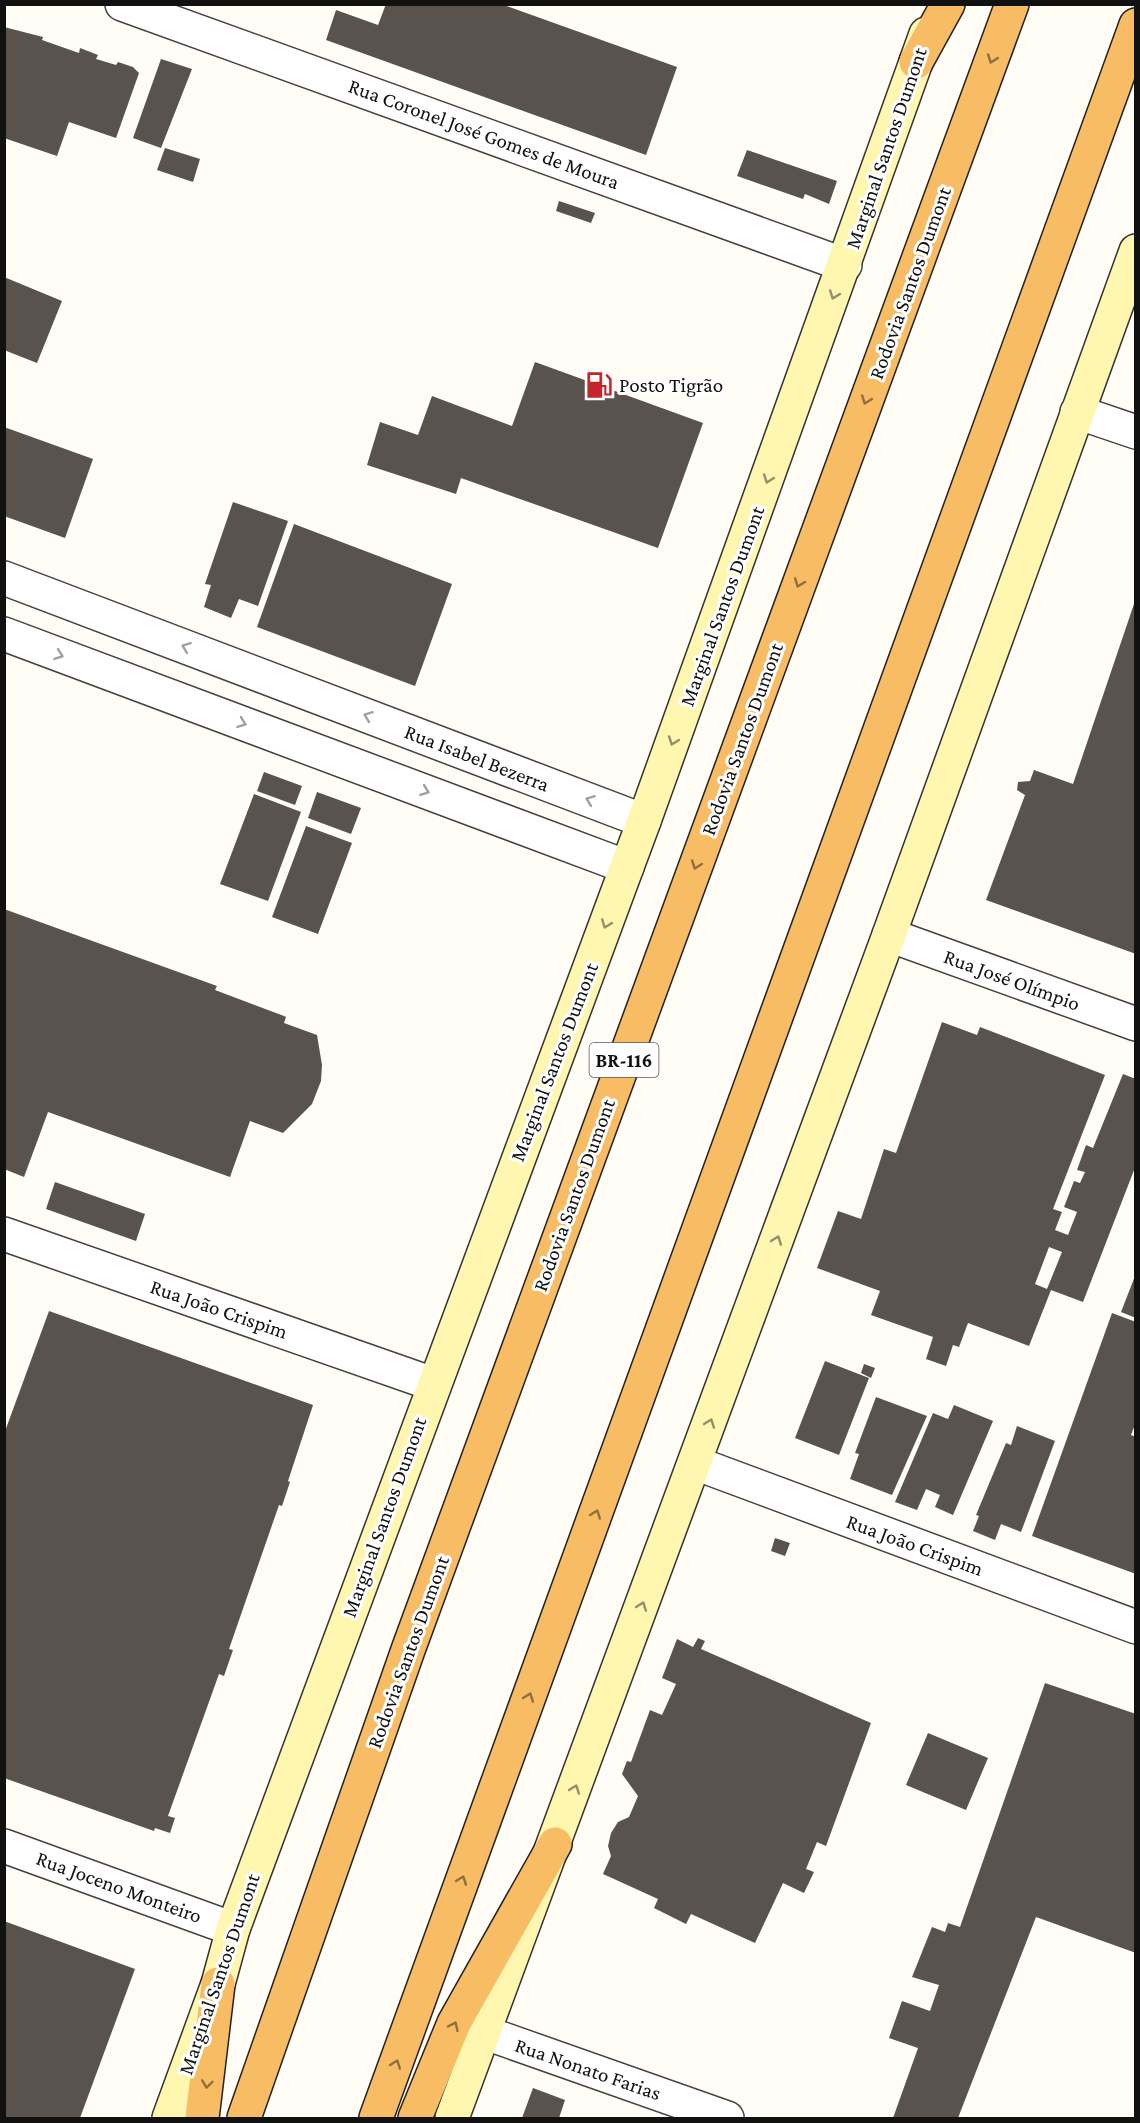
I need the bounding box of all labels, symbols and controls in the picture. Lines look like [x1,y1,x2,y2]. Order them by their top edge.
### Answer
street label: Marginal Santos Dumont [840,43,932,252]
one-way arrow [986,54,999,64]
street label: Rua Coronel José Gomes de Moura [345,74,623,194]
street label: Rodovia Santos Dumont [864,183,956,382]
one-way arrow [829,289,842,300]
fuel station icon: Posto Tigrão [584,370,614,400]
place label: Posto Tigrão [619,373,723,397]
one-way arrow [861,394,874,405]
one-way arrow [763,472,775,483]
street label: Marginal Santos Dumont [675,502,770,709]
one-way arrow [794,577,807,588]
street label: Rodovia Santos Dumont [696,639,788,838]
one-way arrow [181,642,192,654]
one-way arrow [53,647,64,660]
one-way arrow [363,711,374,723]
one-way arrow [236,716,247,728]
street label: Rua Isabel Bezerra [401,719,553,797]
one-way arrow [668,735,681,746]
one-way arrow [419,784,429,797]
one-way arrow [585,795,595,808]
one-way arrow [690,859,703,870]
one-way arrow [601,918,613,929]
street label: Rua José Olímpio [941,944,1083,1016]
street label: Marginal Santos Dumont [505,958,603,1165]
road number: BR-116 [590,1043,658,1077]
street label: Rodovia Santos Dumont [528,1095,620,1294]
one-way arrow [770,1235,782,1246]
street label: Rua João Crispim [147,1274,291,1344]
street label: Marginal Santos Dumont [337,1413,432,1620]
one-way arrow [702,1418,715,1429]
one-way arrow [589,1509,601,1520]
street label: Rua João Crispim [843,1509,987,1581]
street label: Rodovia Santos Dumont [362,1552,454,1751]
one-way arrow [635,1601,648,1612]
one-way arrow [522,1692,535,1703]
one-way arrow [568,1784,581,1795]
street label: Rua Joceno Monteiro [33,1846,205,1928]
street label: Marginal Santos Dumont [173,1869,265,2078]
one-way arrow [455,1875,468,1886]
one-way arrow [446,2021,458,2032]
street label: Rua Nonato Farias [512,2033,664,2105]
one-way arrow [388,2059,401,2069]
one-way arrow [202,2079,214,2089]

